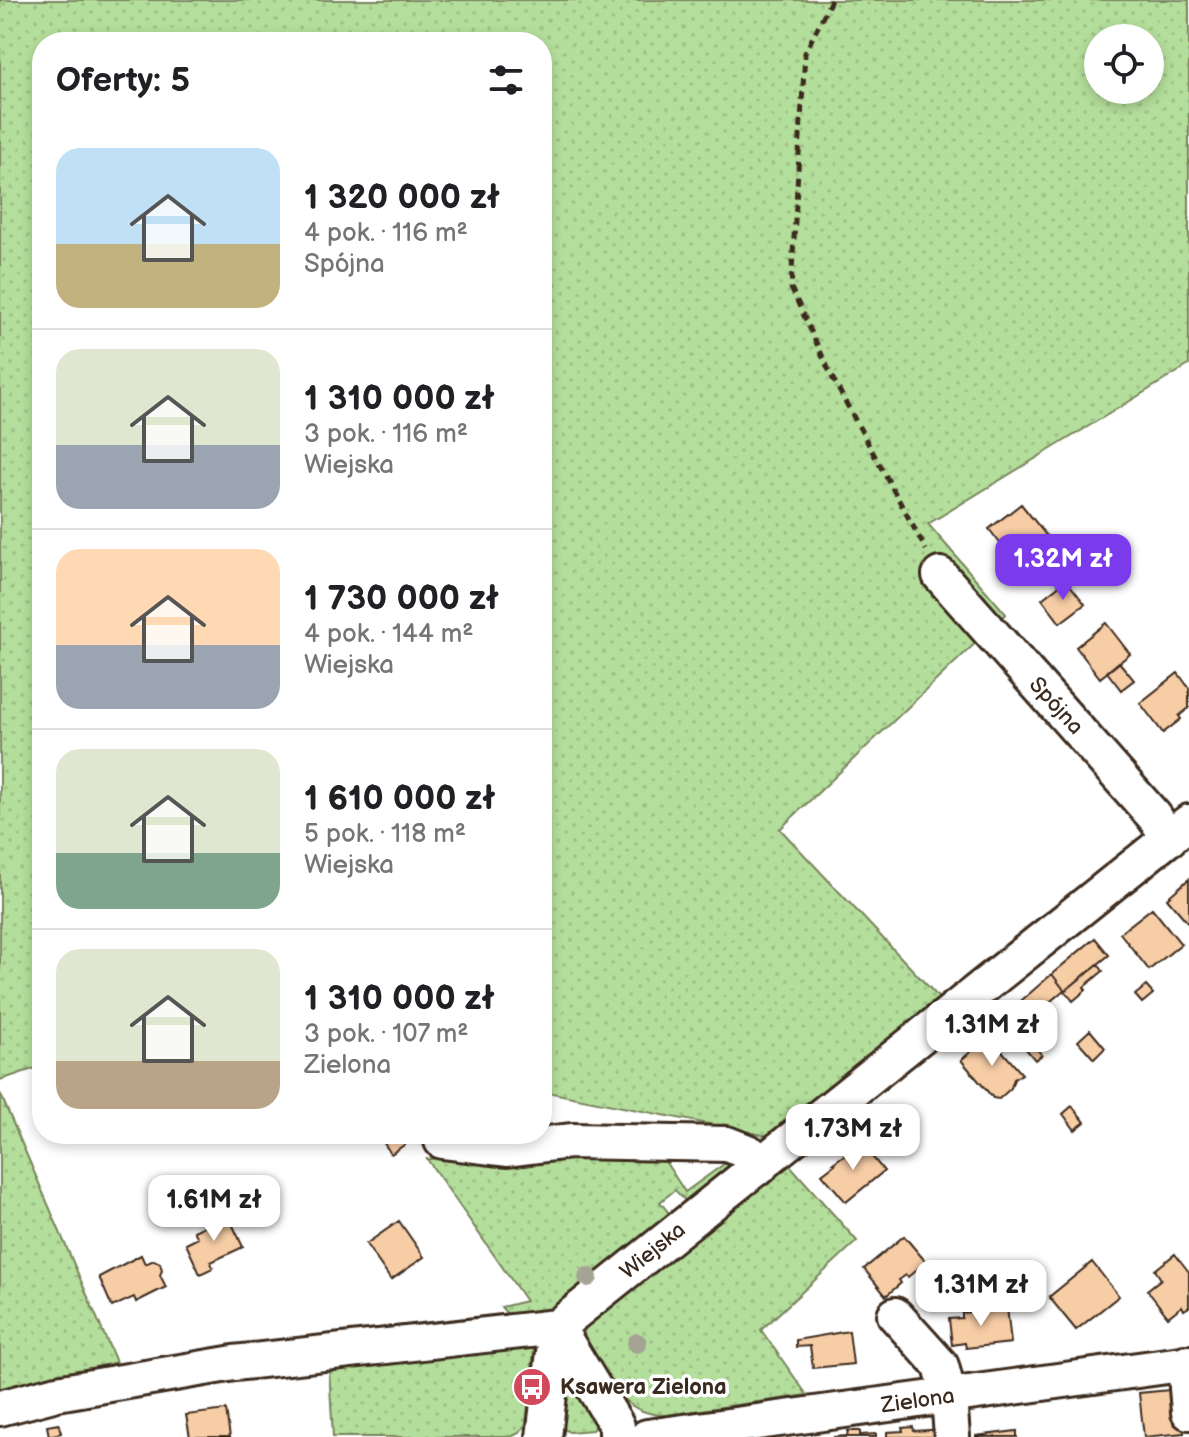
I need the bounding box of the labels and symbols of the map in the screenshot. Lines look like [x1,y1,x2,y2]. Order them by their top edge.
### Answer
pin: 1.32M zł [980,534,1146,602]
street label: Spójna [1023,672,1089,740]
pin: 1.31M zł [909,1000,1075,1068]
pin: 1.73M zł [770,1104,936,1172]
pin: 1.61M zł [131,1175,297,1243]
street label: Wiejska [615,1217,691,1285]
pin: 1.31M zł [898,1260,1064,1328]
bus stop icon: Ksawera Zielona [511,1366,553,1408]
place label: Ksawera Zielona [560,1374,727,1401]
street label: Zielona [879,1382,956,1420]

